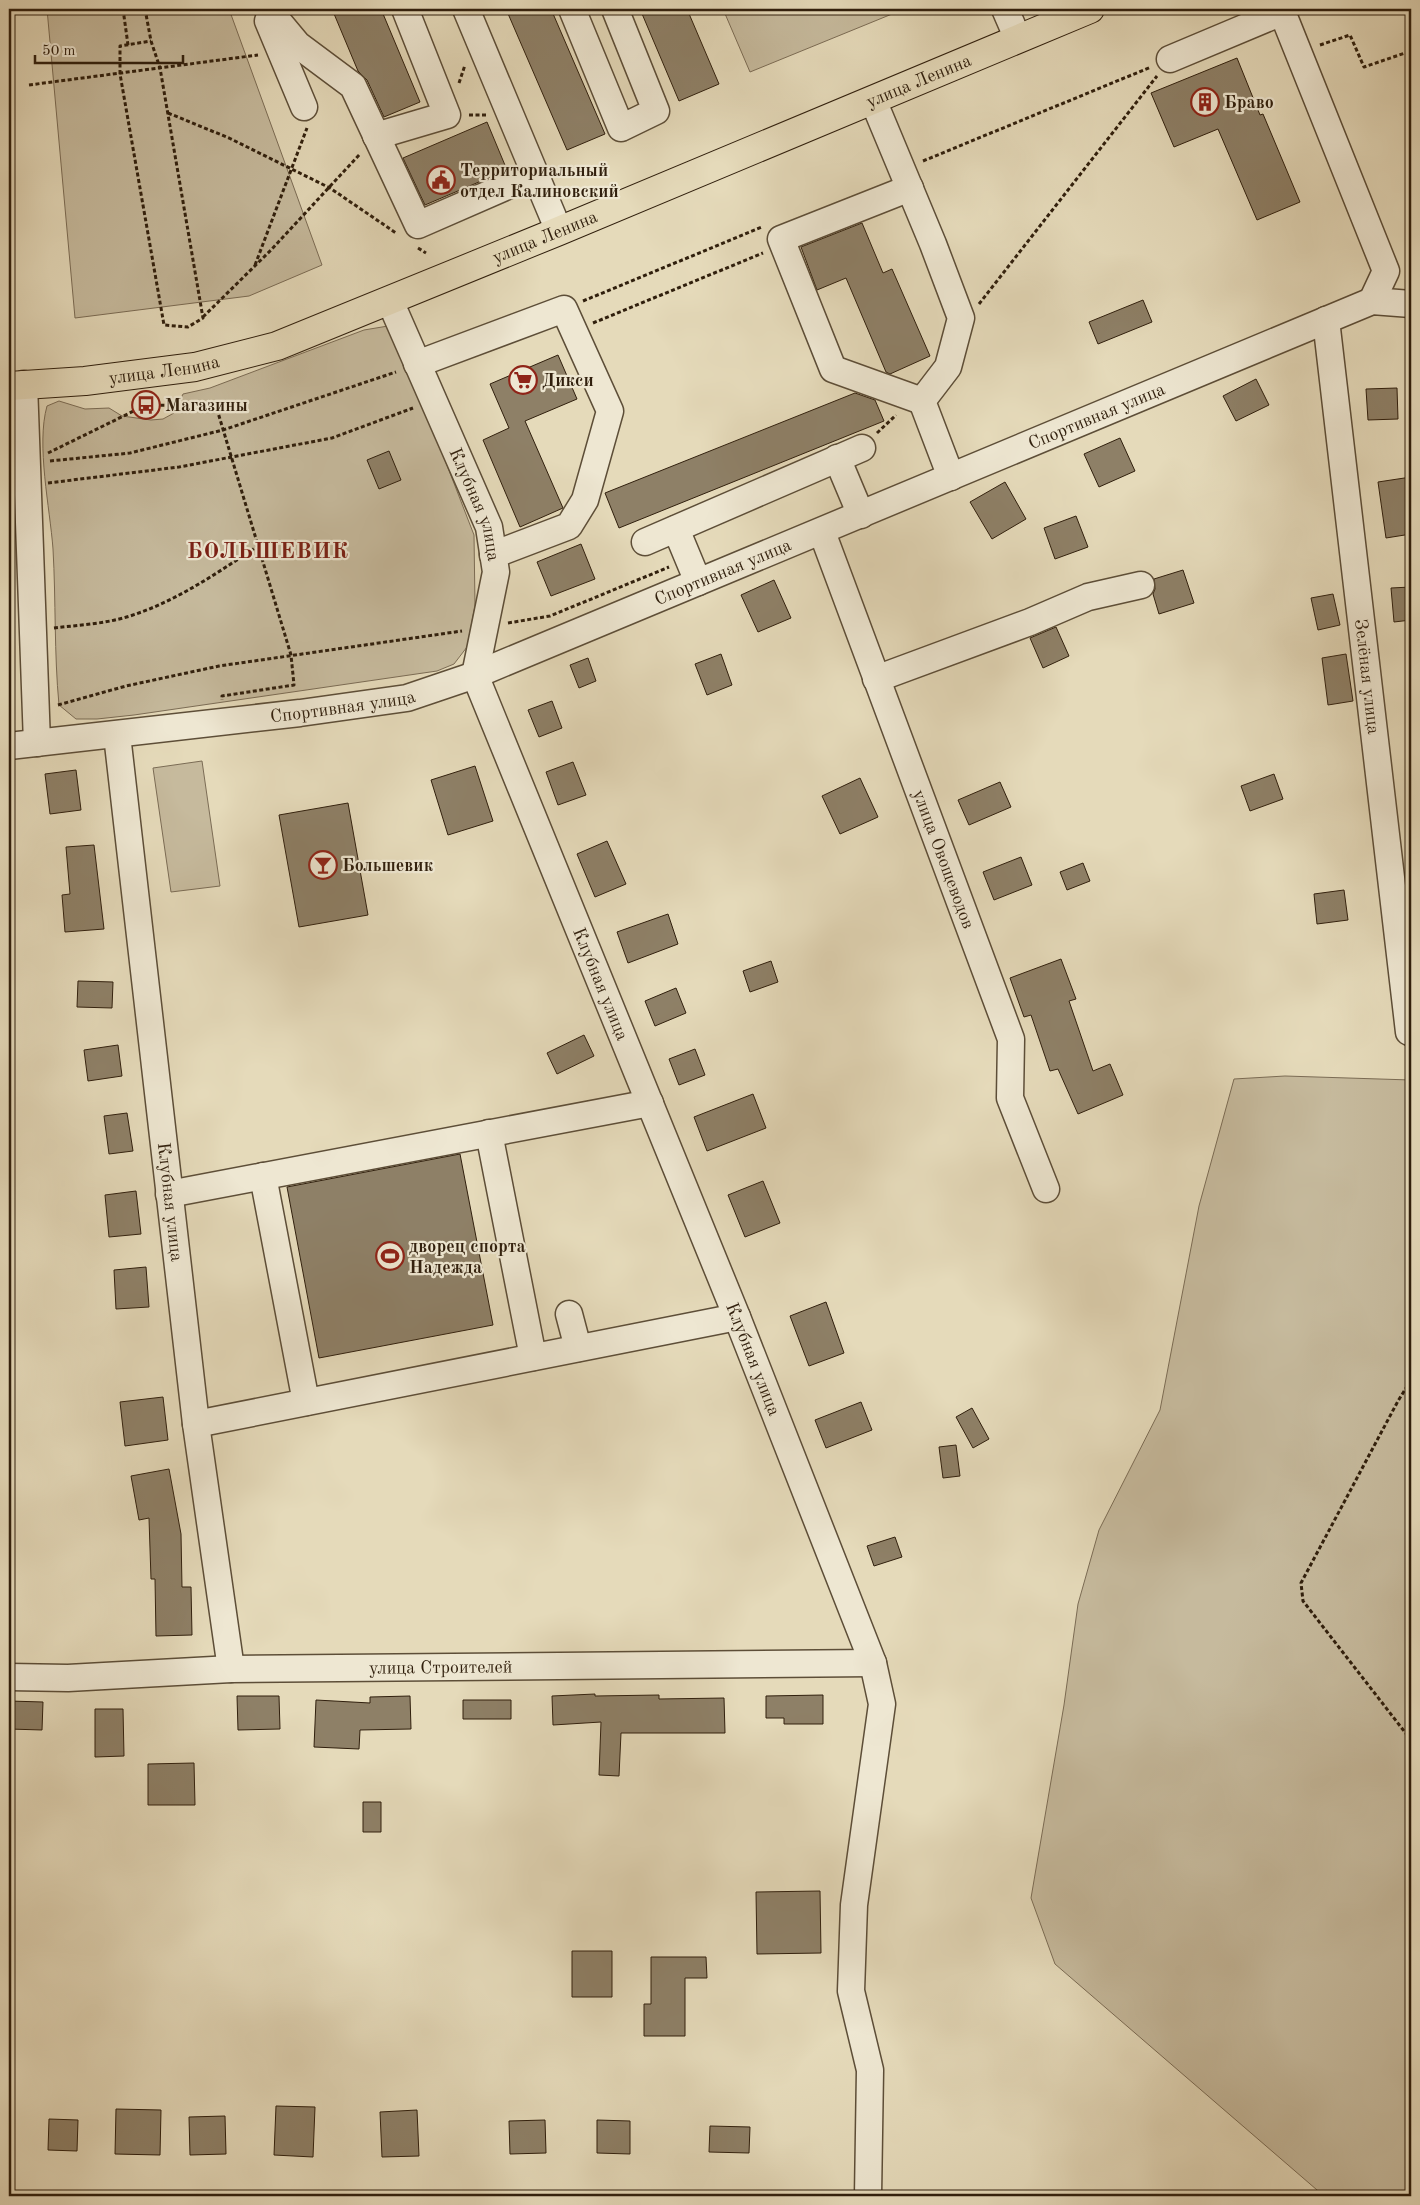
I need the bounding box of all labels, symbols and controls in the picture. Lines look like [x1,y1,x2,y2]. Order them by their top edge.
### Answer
scale bar [35,32,182,64]
text: 50 m [42,44,76,59]
street label: улица Ленина [864,52,974,111]
building icon: Браво [1190,87,1220,117]
place label: Браво [1224,94,1274,112]
place label: Территориальный отдел Калиновский [460,162,619,201]
public building icon: Территориальный отдел Калиновский [426,165,456,195]
street label: улица Ленина [490,208,600,267]
street label: улица Ленина [108,353,222,388]
supermarket icon: Дикси [508,365,538,395]
place label: Дикси [542,372,594,390]
street label: Спортивная улица [1026,380,1168,453]
bus stop icon: Магазины [131,390,161,420]
place label: Магазины [165,397,248,415]
street label: Клубная улица [445,445,502,562]
street label: Спортивная улица [652,536,794,609]
district label: БОЛЬШЕВИК [187,541,349,563]
street label: Зелёная улица [1351,618,1382,736]
street label: Спортивная улица [269,688,418,726]
street label: улица Овощеводов [909,787,977,931]
bar icon: Большевик [308,850,338,880]
place label: Большевик [342,857,434,875]
street label: Клубная улица [569,925,631,1043]
street label: Клубная улица [154,1141,185,1263]
place label: дворец спорта Надежда [409,1238,526,1277]
sports icon: дворец спорта Надежда [375,1241,405,1271]
street label: Клубная улица [722,1300,783,1419]
street label: улица Строителей [369,1658,513,1678]

